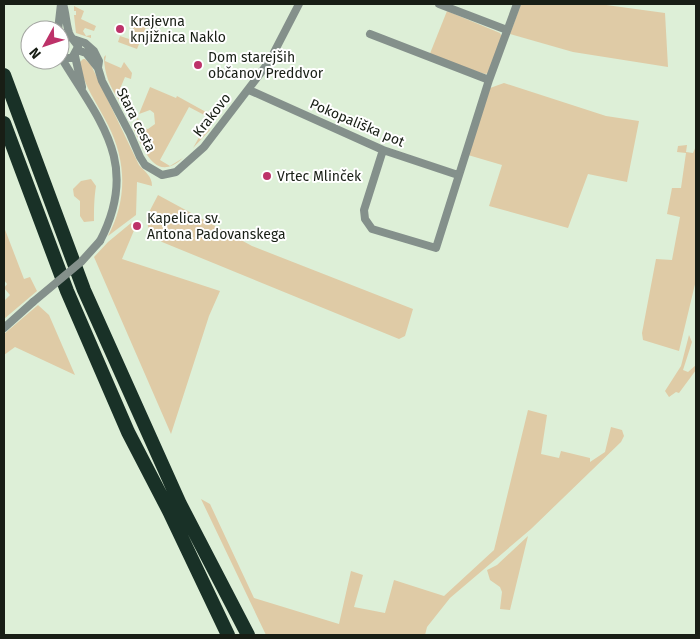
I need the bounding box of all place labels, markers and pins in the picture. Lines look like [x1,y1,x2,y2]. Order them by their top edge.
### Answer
place label: Krajevna knjižnica Naklo [130,13,226,46]
marker: Krajevna knjižnica Naklo [114,23,126,35]
place label: Dom starejših občanov Preddvor [208,49,324,82]
marker: Dom starejših občanov Preddvor [192,59,204,71]
place label: Vrtec Mlinček [277,168,362,185]
marker: Vrtec Mlinček [261,170,273,182]
place label: Kapelica sv. Antona Padovanskega [147,210,286,243]
marker: Kapelica sv. Antona Padovanskega [131,220,143,232]

